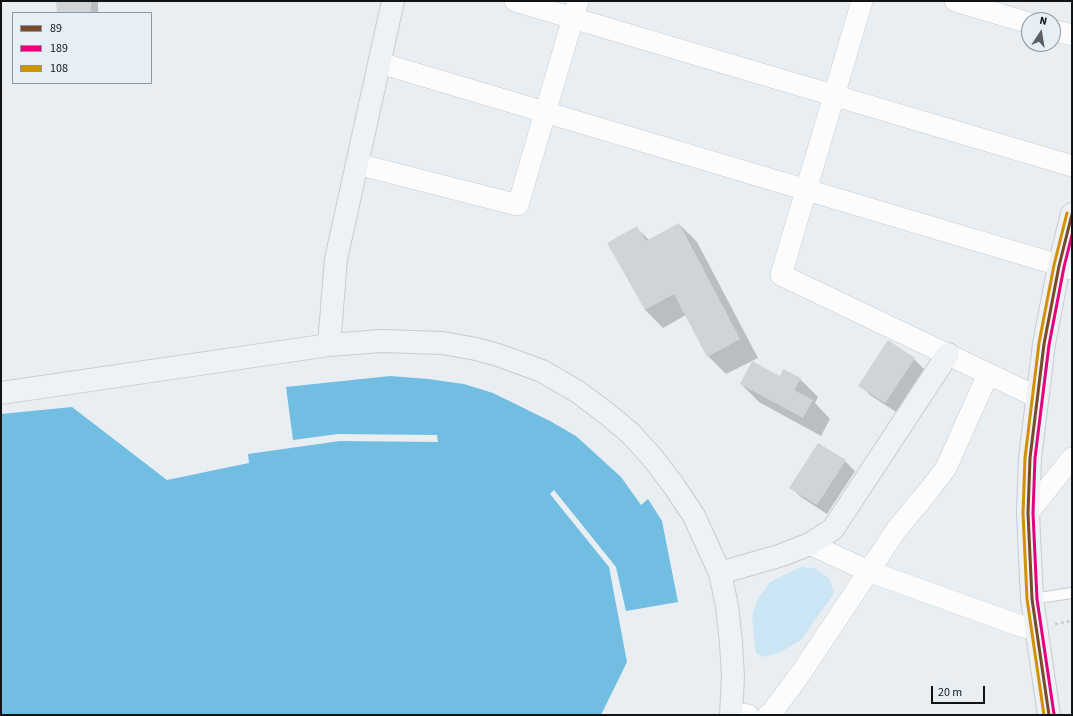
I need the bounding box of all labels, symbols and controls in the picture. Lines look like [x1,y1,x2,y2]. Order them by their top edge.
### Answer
legend [12,12,152,84]
north arrow [1021,12,1061,52]
text: N [1038,13,1049,29]
text: 89 [50,20,62,37]
text: 189 [50,40,68,57]
text: 108 [50,60,68,77]
scale bar [933,678,987,704]
text: 20 m [938,684,962,701]

